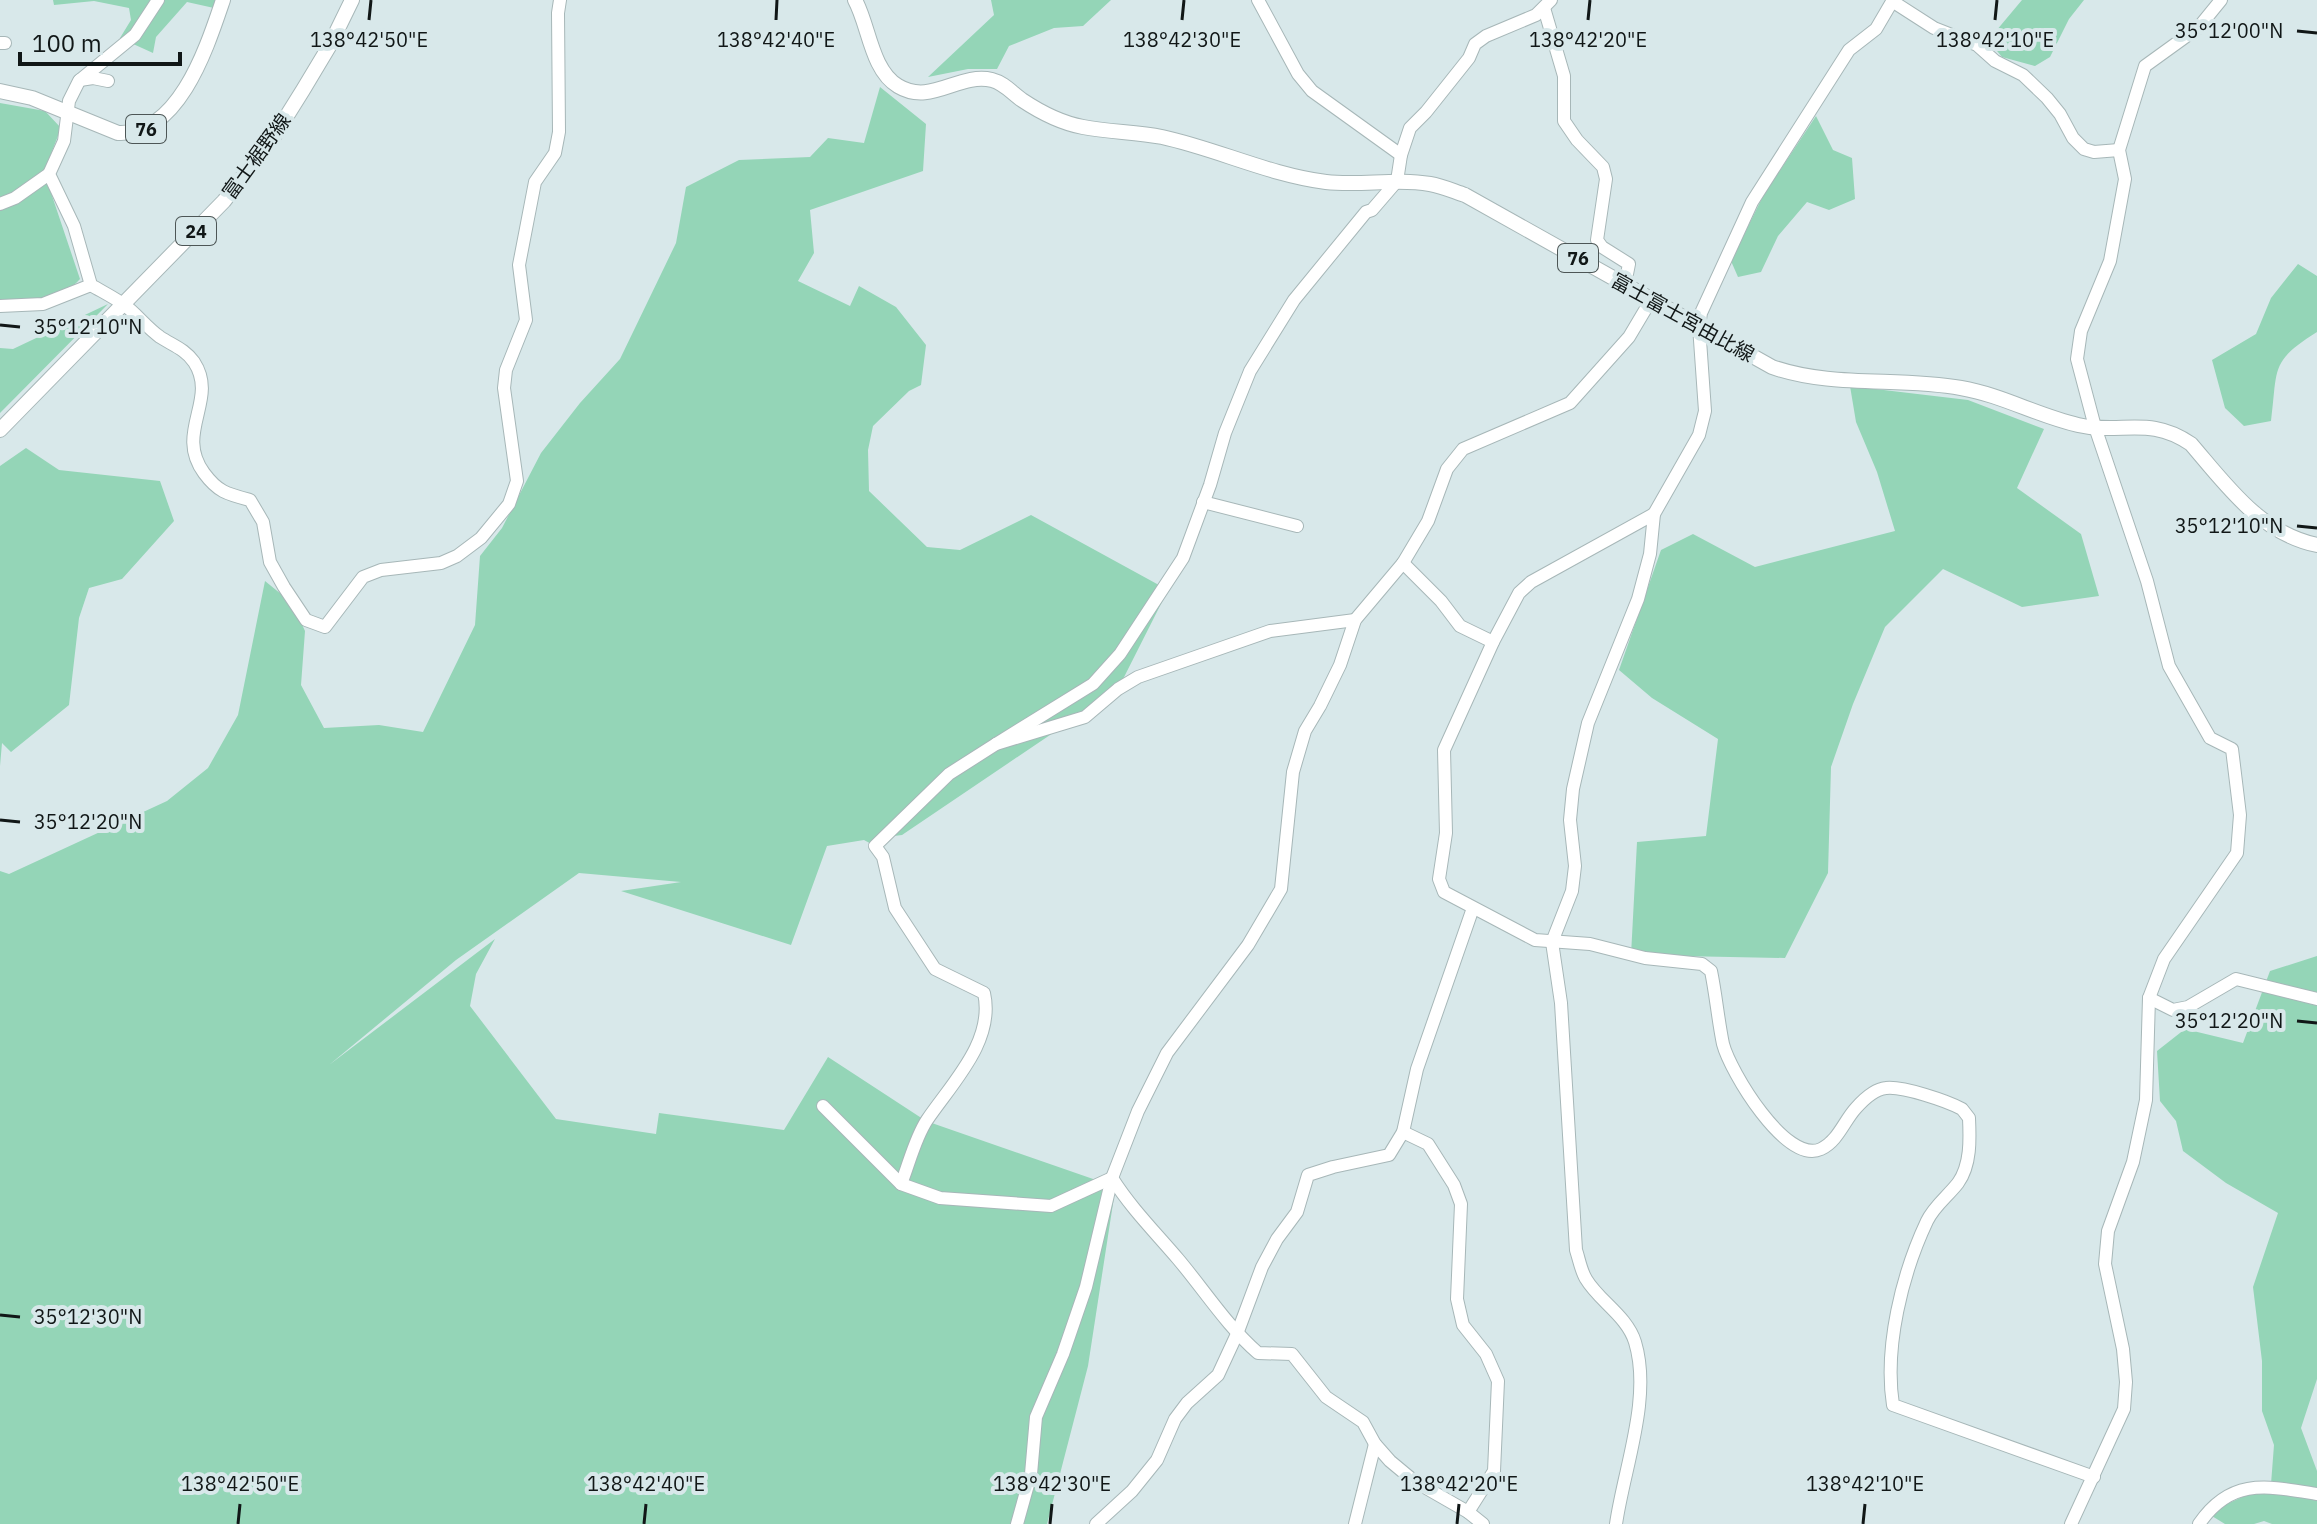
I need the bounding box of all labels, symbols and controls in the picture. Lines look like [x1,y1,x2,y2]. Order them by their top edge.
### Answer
scale bar [20,16,180,66]
text: 35°12'00"N [2175,17,2283,44]
text: 138°42'50"E [310,26,428,53]
text: 138°42'40"E [717,26,835,53]
text: 138°42'30"E [1123,26,1241,53]
text: 138°42'20"E [1529,26,1647,53]
text: 138°42'10"E [1936,26,2054,53]
text: 100 m [32,27,102,59]
street label: 富士裾野線 [216,108,296,204]
road number: 76 [126,115,166,143]
road number: 24 [176,217,216,245]
road number: 76 [1558,244,1598,272]
street label: 富士富士宮由比線 [1606,266,1760,368]
text: 35°12'10"N [34,313,142,340]
text: 35°12'10"N [2175,512,2283,539]
text: 35°12'20"N [34,808,142,835]
text: 35°12'20"N [2175,1007,2283,1034]
text: 35°12'30"N [34,1303,142,1330]
text: 138°42'50"E [181,1470,299,1497]
text: 138°42'40"E [587,1470,705,1497]
text: 138°42'30"E [993,1470,1111,1497]
text: 138°42'20"E [1400,1470,1518,1497]
text: 138°42'10"E [1806,1470,1924,1497]

